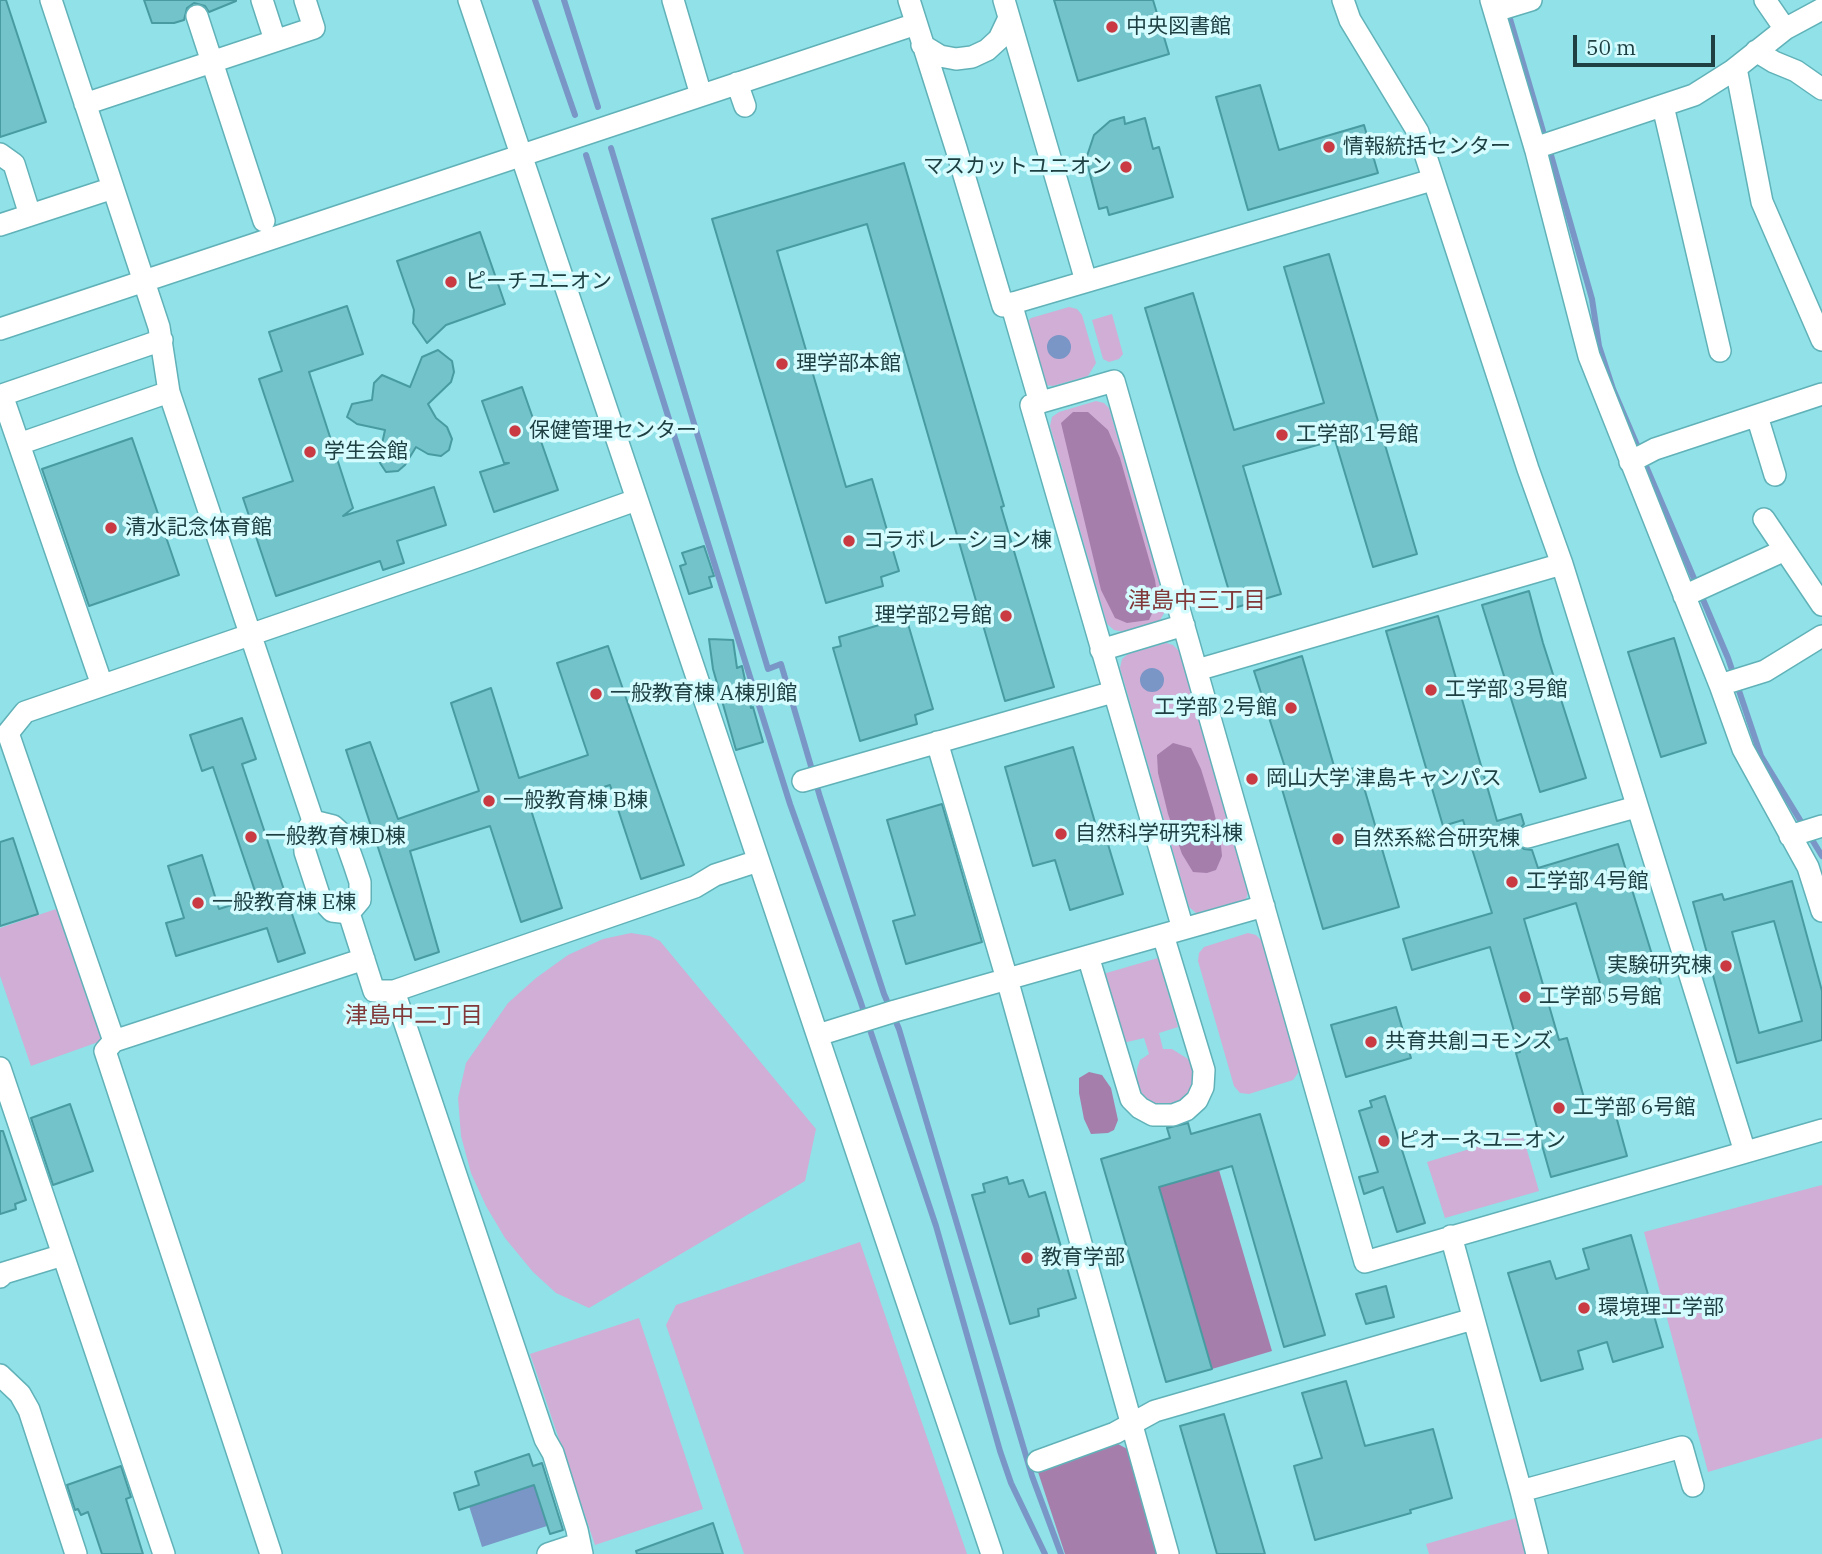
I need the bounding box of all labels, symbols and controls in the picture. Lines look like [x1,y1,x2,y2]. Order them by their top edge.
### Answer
place label: 中央図書館 [1126,14,1231,40]
marker: 中央図書館 [1104,19,1120,35]
scale bar [1577,21,1719,65]
text: 50 m [1586,33,1636,61]
place label: 情報統括センター [1343,134,1511,160]
marker: 情報統括センター [1321,139,1337,155]
place label: マスカットユニオン [923,154,1112,180]
marker: マスカットユニオン [1118,159,1134,175]
place label: ピーチユニオン [465,269,612,295]
marker: ピーチユニオン [443,274,459,290]
place label: 理学部本館 [796,351,901,377]
marker: 理学部本館 [774,356,790,372]
place label: 保健管理センター [529,418,697,444]
place label: 工学部 1号館 [1296,422,1418,448]
marker: 保健管理センター [507,423,523,439]
marker: 工学部 1号館 [1274,427,1290,443]
place label: 学生会館 [324,439,408,465]
marker: 学生会館 [302,444,318,460]
place label: 清水記念体育館 [125,515,272,541]
marker: 清水記念体育館 [103,520,119,536]
place label: コラボレーション棟 [863,528,1052,554]
marker: コラボレーション棟 [841,533,857,549]
district label: 津島中三丁目 [1128,587,1266,615]
place label: 理学部2号館 [874,603,992,629]
marker: 理学部2号館 [998,608,1014,624]
place label: 工学部 3号館 [1445,677,1567,703]
place label: 一般教育棟 A棟別館 [610,681,797,707]
marker: 工学部 3号館 [1423,682,1439,698]
marker: 一般教育棟 A棟別館 [588,686,604,702]
place label: 工学部 2号館 [1155,695,1277,721]
marker: 工学部 2号館 [1283,700,1299,716]
place label: 岡山大学 津島キャンパス [1266,766,1502,792]
marker: 岡山大学 津島キャンパス [1244,771,1260,787]
place label: 一般教育棟 B棟 [503,788,648,814]
marker: 一般教育棟 B棟 [481,793,497,809]
place label: 自然科学研究科棟 [1075,821,1243,847]
place label: 一般教育棟D棟 [265,824,406,850]
marker: 自然科学研究科棟 [1053,826,1069,842]
place label: 自然系総合研究棟 [1352,826,1520,852]
marker: 一般教育棟D棟 [243,829,259,845]
marker: 自然系総合研究棟 [1330,831,1346,847]
place label: 工学部 4号館 [1526,869,1648,895]
marker: 工学部 4号館 [1504,874,1520,890]
place label: 一般教育棟 E棟 [212,890,356,916]
marker: 一般教育棟 E棟 [190,895,206,911]
place label: 実験研究棟 [1607,953,1712,979]
marker: 実験研究棟 [1718,958,1734,974]
place label: 工学部 5号館 [1539,984,1661,1010]
marker: 工学部 5号館 [1517,989,1533,1005]
district label: 津島中二丁目 [345,1002,483,1030]
place label: 共育共創コモンズ [1385,1029,1553,1055]
marker: 共育共創コモンズ [1363,1034,1379,1050]
place label: 工学部 6号館 [1573,1095,1695,1121]
marker: 工学部 6号館 [1551,1100,1567,1116]
place label: ピオーネユニオン [1398,1128,1566,1154]
marker: ピオーネユニオン [1376,1133,1392,1149]
place label: 教育学部 [1041,1245,1125,1271]
marker: 教育学部 [1019,1250,1035,1266]
place label: 環境理工学部 [1598,1295,1724,1321]
marker: 環境理工学部 [1576,1300,1592,1316]

